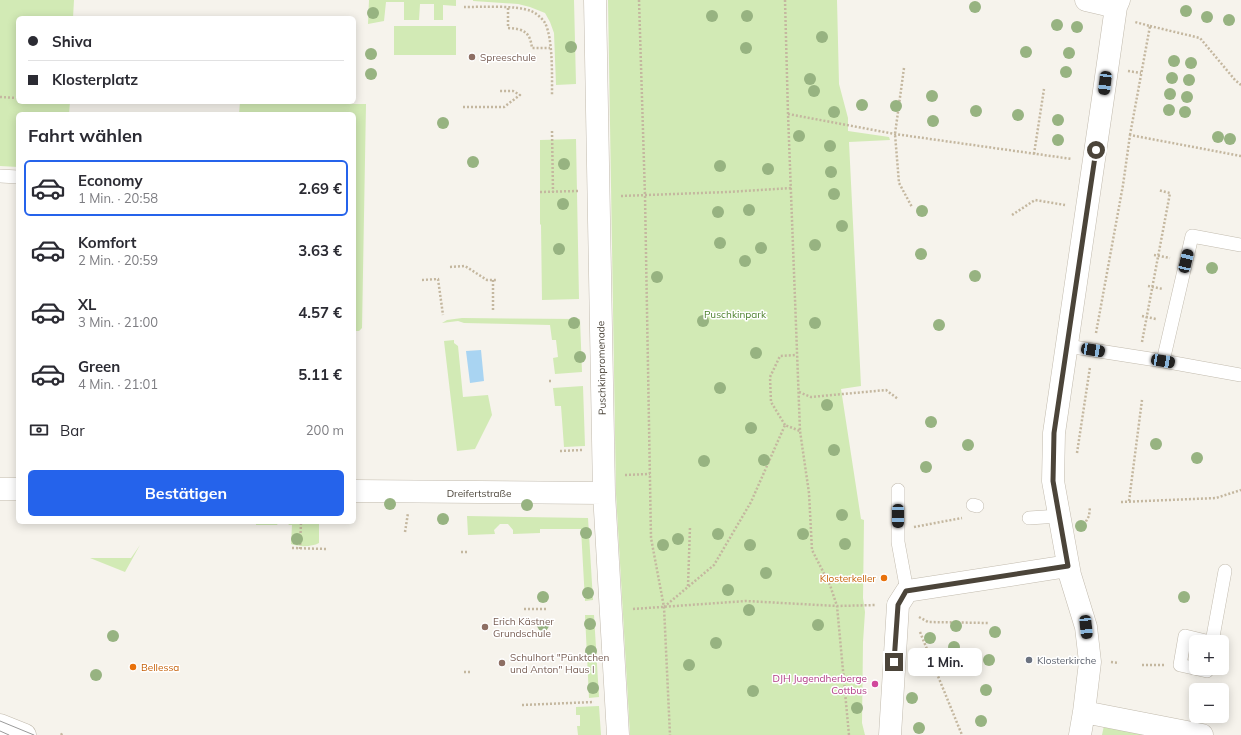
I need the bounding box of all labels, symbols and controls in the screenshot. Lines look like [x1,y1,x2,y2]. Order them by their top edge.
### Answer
text: Shiva [52,32,92,51]
place label: Spreeschule [480,51,536,64]
marker: Spreeschule [467,52,477,62]
text: Klosterplatz [52,70,138,89]
car [1098,70,1112,96]
text: Fahrt wählen [28,124,143,147]
route start [1087,141,1105,159]
icon: car [30,170,66,206]
text: Economy [78,171,143,190]
text: 2.69 € [298,179,342,198]
text: 1 Min. · 20:58 [78,190,158,206]
icon: car [30,232,66,268]
text: Komfort [78,233,136,252]
text: 3.63 € [298,241,342,260]
car [1177,248,1195,274]
text: 2 Min. · 20:59 [78,252,158,268]
icon: car [30,294,66,330]
text: XL [78,295,96,314]
text: 4.57 € [298,303,342,322]
park label: Puschkinpark [704,308,767,321]
text: 3 Min. · 21:00 [78,314,158,330]
street label: Puschkinpromenade [594,321,609,415]
car [1080,342,1106,358]
car [1150,353,1176,369]
icon: car [30,356,66,392]
text: Green [78,357,120,376]
text: 5.11 € [298,365,342,384]
text: 4 Min. · 21:01 [78,376,158,392]
icon: cash [28,419,50,441]
text: Bar [60,421,85,440]
text: 200 m [306,422,344,438]
button: Bestätigen [28,470,344,516]
street label: Dreifertstraße [447,487,511,500]
car [892,504,904,528]
place label: Klosterkeller [820,572,876,585]
marker: Klosterkeller [879,573,889,583]
car [1079,614,1093,640]
place label: Erich Kästner Grundschule [493,615,554,640]
marker: Erich Kästner Grundschule [480,622,490,632]
map controls [1189,635,1229,723]
button: + [1189,635,1229,675]
callout: 1 Min. [908,648,982,676]
place label: Schulhort "Pünktchen und Anton" Haus I [510,651,609,676]
route end [885,653,903,671]
text: 1 Min. [926,654,964,670]
place label: Klosterkirche [1037,654,1096,667]
marker: Klosterkirche [1024,655,1034,665]
marker: Schulhort "Pünktchen und Anton" Haus I [497,658,507,668]
place label: Bellessa [141,661,179,674]
marker: Bellessa [128,662,138,672]
place label: DJH Jugendherberge Cottbus [772,672,867,697]
marker: DJH Jugendherberge Cottbus [870,679,880,689]
button: − [1189,683,1229,723]

